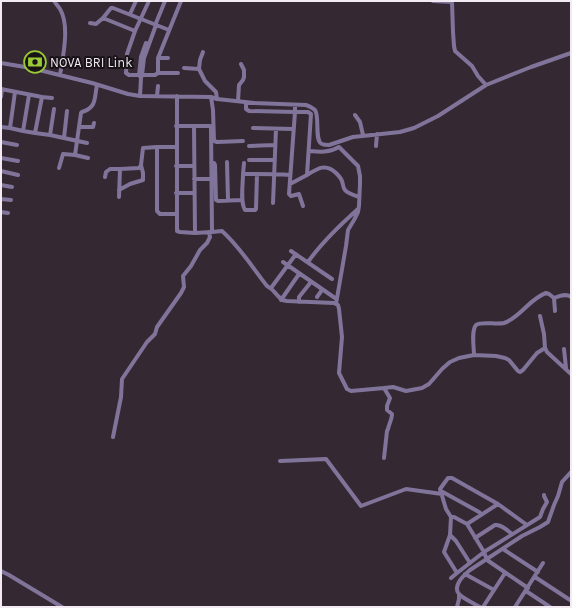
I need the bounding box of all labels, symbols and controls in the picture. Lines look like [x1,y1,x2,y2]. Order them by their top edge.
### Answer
bank icon: NOVA BRI Link [22,49,48,75]
place label: NOVA BRI Link [50,55,133,70]

